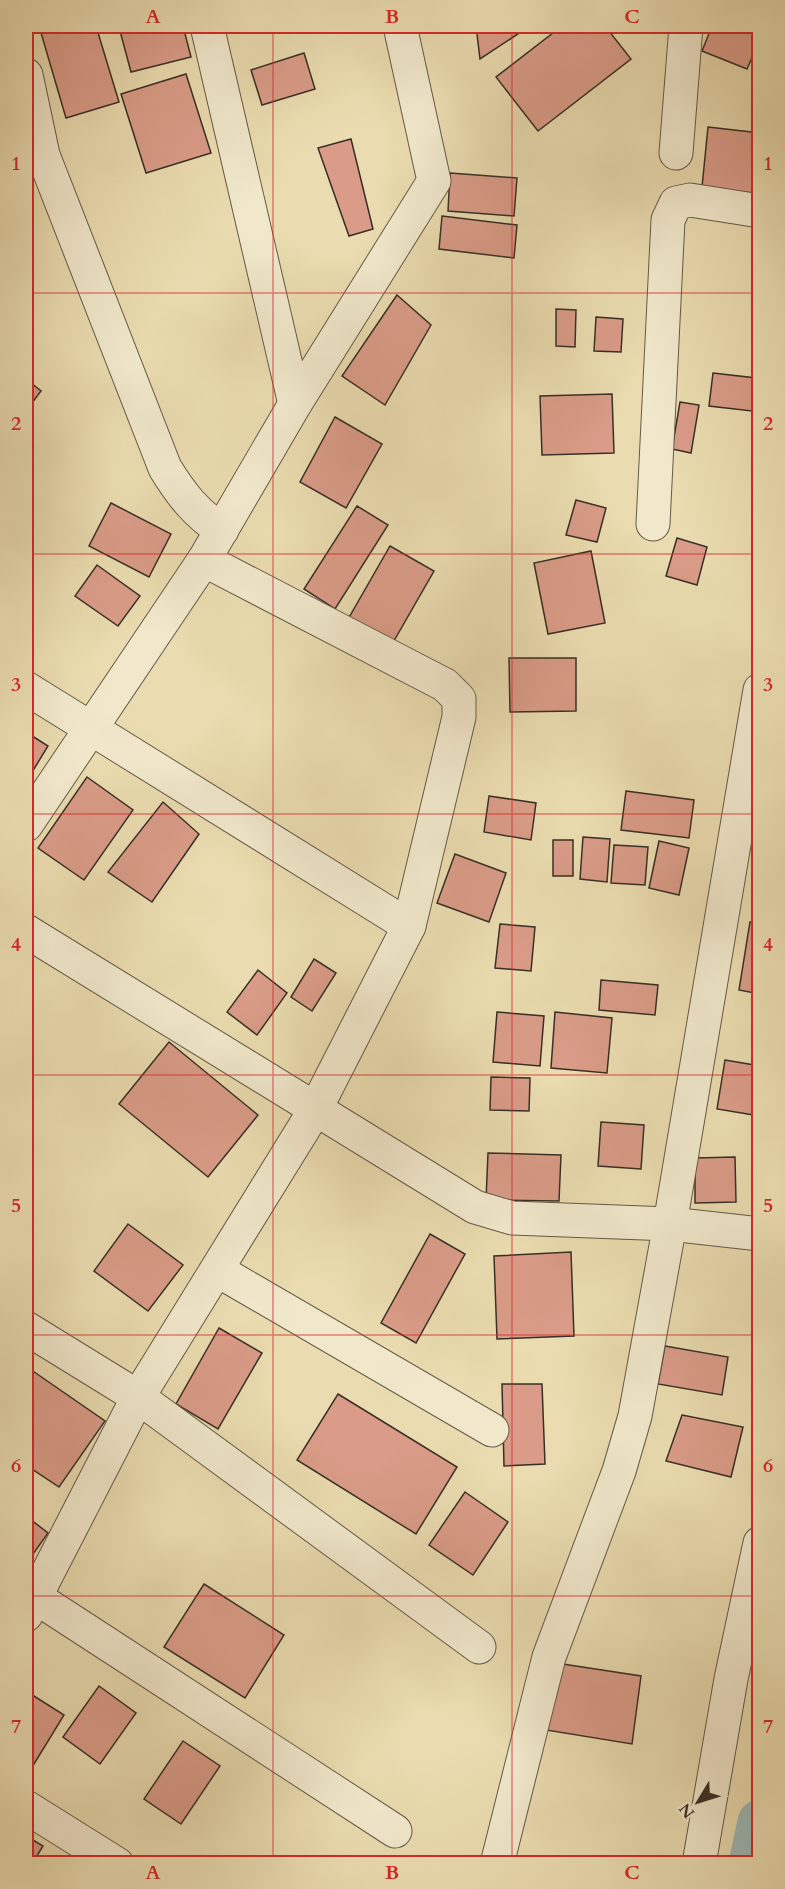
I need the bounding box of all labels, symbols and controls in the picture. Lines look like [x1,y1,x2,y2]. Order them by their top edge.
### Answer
text: A [145,3,161,30]
text: B [385,3,399,30]
text: C [624,3,640,30]
text: 1 [11,150,21,177]
text: 1 [763,150,773,177]
text: 2 [11,410,21,437]
text: 2 [763,410,773,437]
text: 3 [11,671,21,698]
text: 3 [763,671,773,698]
text: 4 [11,931,21,958]
text: 4 [763,931,773,958]
text: 5 [11,1192,21,1219]
text: 5 [763,1192,773,1219]
text: 6 [11,1452,21,1479]
text: 6 [763,1452,773,1479]
text: 7 [11,1713,21,1740]
text: 7 [763,1713,773,1740]
north arrow [668,1772,728,1832]
text: N [674,1798,700,1823]
text: A [145,1859,161,1886]
text: B [385,1859,399,1886]
text: C [624,1859,640,1886]

